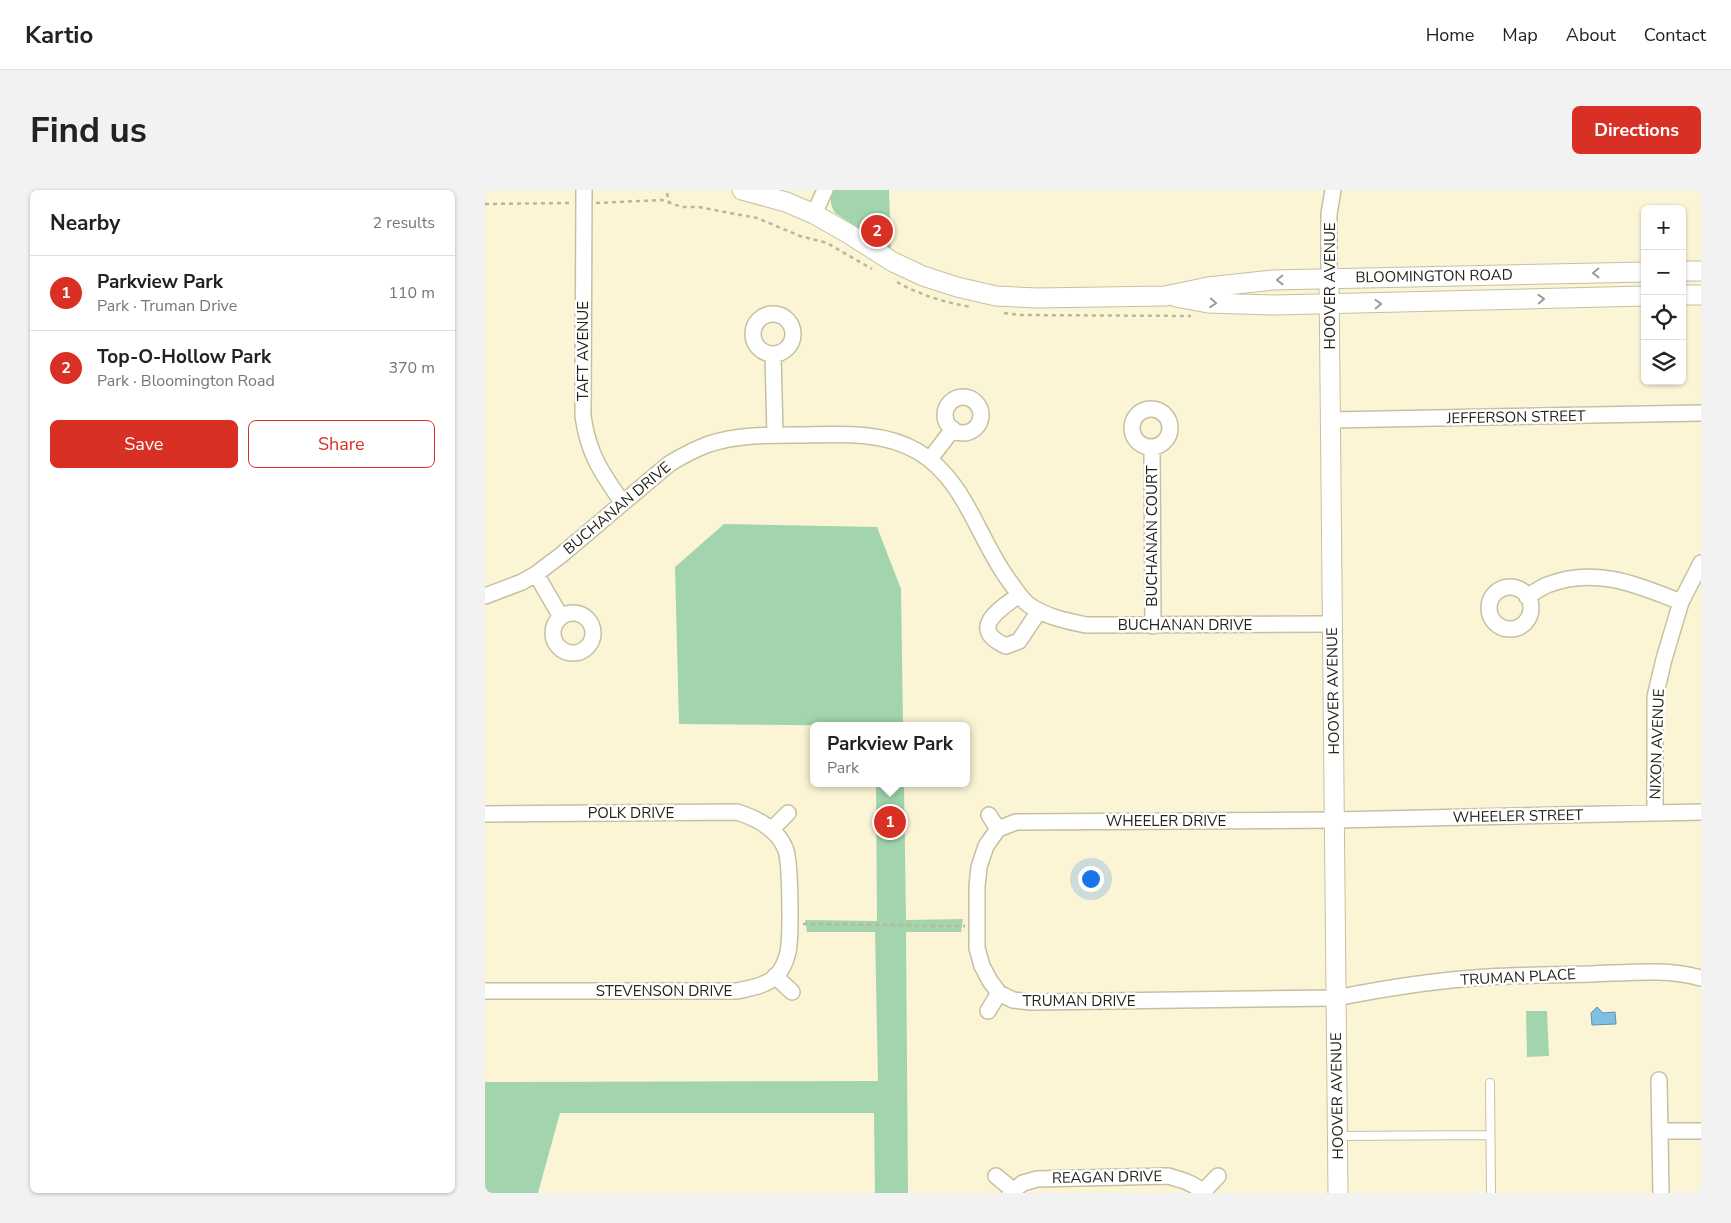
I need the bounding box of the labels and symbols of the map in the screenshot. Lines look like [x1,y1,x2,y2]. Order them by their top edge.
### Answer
pin: 2 [861,212,893,250]
street label: HOOVER AVENUE [1320,222,1340,350]
street label: BLOOMINGTON ROAD [1355,265,1513,287]
one-way arrow [1592,268,1600,278]
one-way arrow [1276,274,1284,285]
one-way arrow [1537,294,1545,304]
one-way arrow [1209,297,1217,308]
one-way arrow [1375,298,1383,309]
street label: TAFT AVENUE [573,301,593,401]
street label: JEFFERSON STREET [1445,406,1586,428]
street label: BUCHANAN DRIVE [559,457,675,559]
street label: BUCHANAN COURT [1142,465,1162,607]
street label: BUCHANAN DRIVE [1118,615,1252,635]
street label: HOOVER AVENUE [1322,627,1344,755]
street label: NIXON AVENUE [1645,688,1669,800]
street label: POLK DRIVE [588,803,674,823]
pin: 1 [874,803,906,841]
street label: WHEELER STREET [1453,805,1583,827]
street label: WHEELER DRIVE [1106,811,1226,831]
your location [1078,866,1104,892]
street label: TRUMAN PLACE [1460,964,1576,990]
street label: STEVENSON DRIVE [596,981,732,1001]
street label: TRUMAN DRIVE [1023,991,1135,1011]
street label: HOOVER AVENUE [1326,1032,1348,1160]
street label: REAGAN DRIVE [1052,1166,1162,1188]

